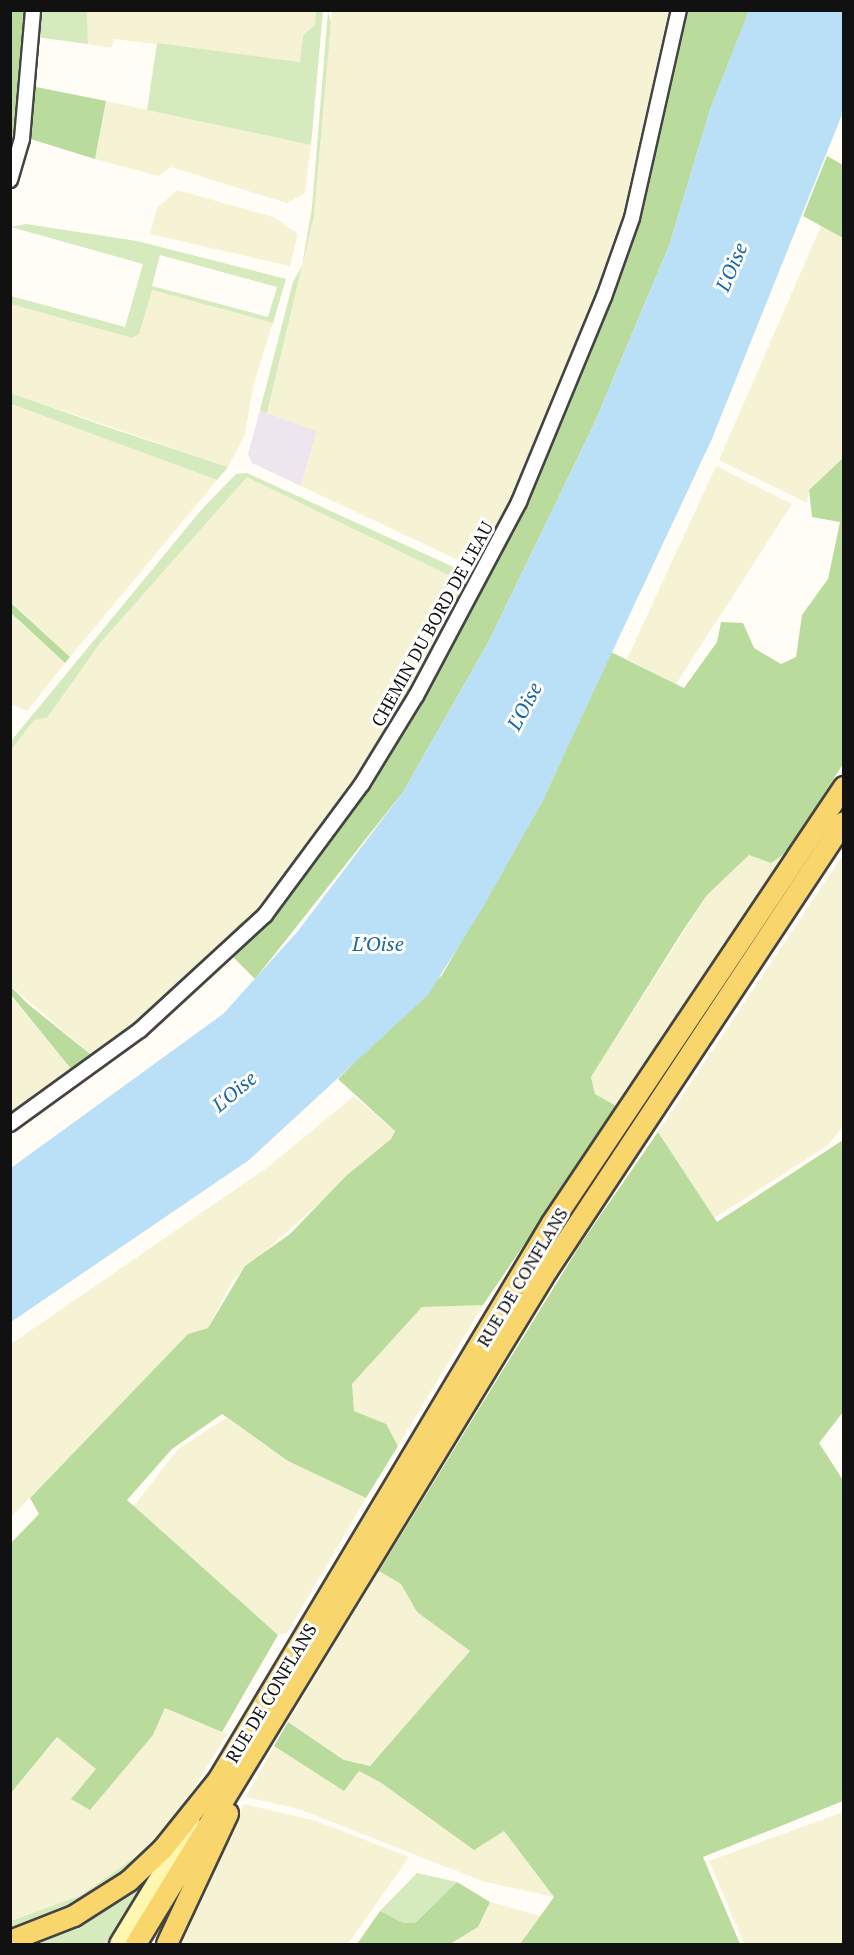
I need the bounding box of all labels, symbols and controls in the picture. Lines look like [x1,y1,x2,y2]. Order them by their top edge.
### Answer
water label: L'Oise [710,239,752,295]
street label: CHEMIN DU BORD DE L'EAU [367,518,497,730]
water label: L'Oise [502,678,546,734]
water label: L’Oise [352,931,404,955]
water label: L'Oise [207,1066,261,1116]
street label: RUE DE CONFLANS [472,1204,572,1350]
street label: RUE DE CONFLANS [221,1620,321,1766]

